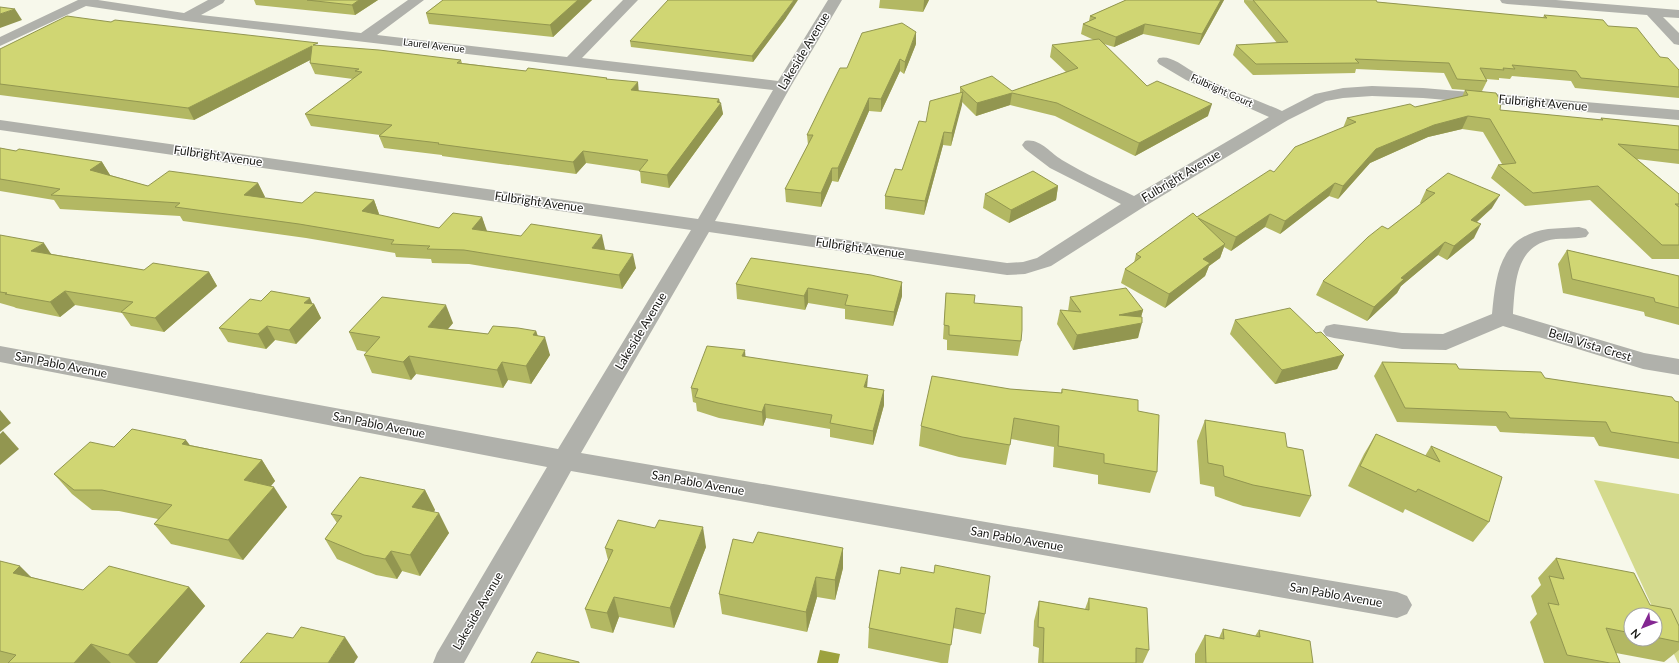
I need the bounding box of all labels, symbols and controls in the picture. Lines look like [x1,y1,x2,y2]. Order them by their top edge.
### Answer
street label: Lakeside Avenue [775,9,833,92]
street label: Laurel Avenue [402,35,466,55]
street label: Fulbright Court [1189,71,1255,109]
street label: Fulbright Avenue [1498,91,1588,114]
street label: Fulbright Avenue [173,142,263,169]
street label: Fulbright Avenue [1139,146,1223,205]
street label: Fulbright Avenue [494,188,584,215]
street label: Fulbright Avenue [815,234,905,261]
street label: Lakeside Avenue [612,289,670,372]
street label: Bella Vista Crest [1547,325,1634,364]
street label: San Pablo Avenue [14,348,109,381]
street label: San Pablo Avenue [332,408,427,441]
street label: San Pablo Avenue [651,467,746,498]
street label: San Pablo Avenue [970,523,1065,554]
street label: Lakeside Avenue [449,569,506,652]
street label: San Pablo Avenue [1289,579,1384,610]
north arrow [1623,607,1663,647]
text: N [1628,627,1643,642]

